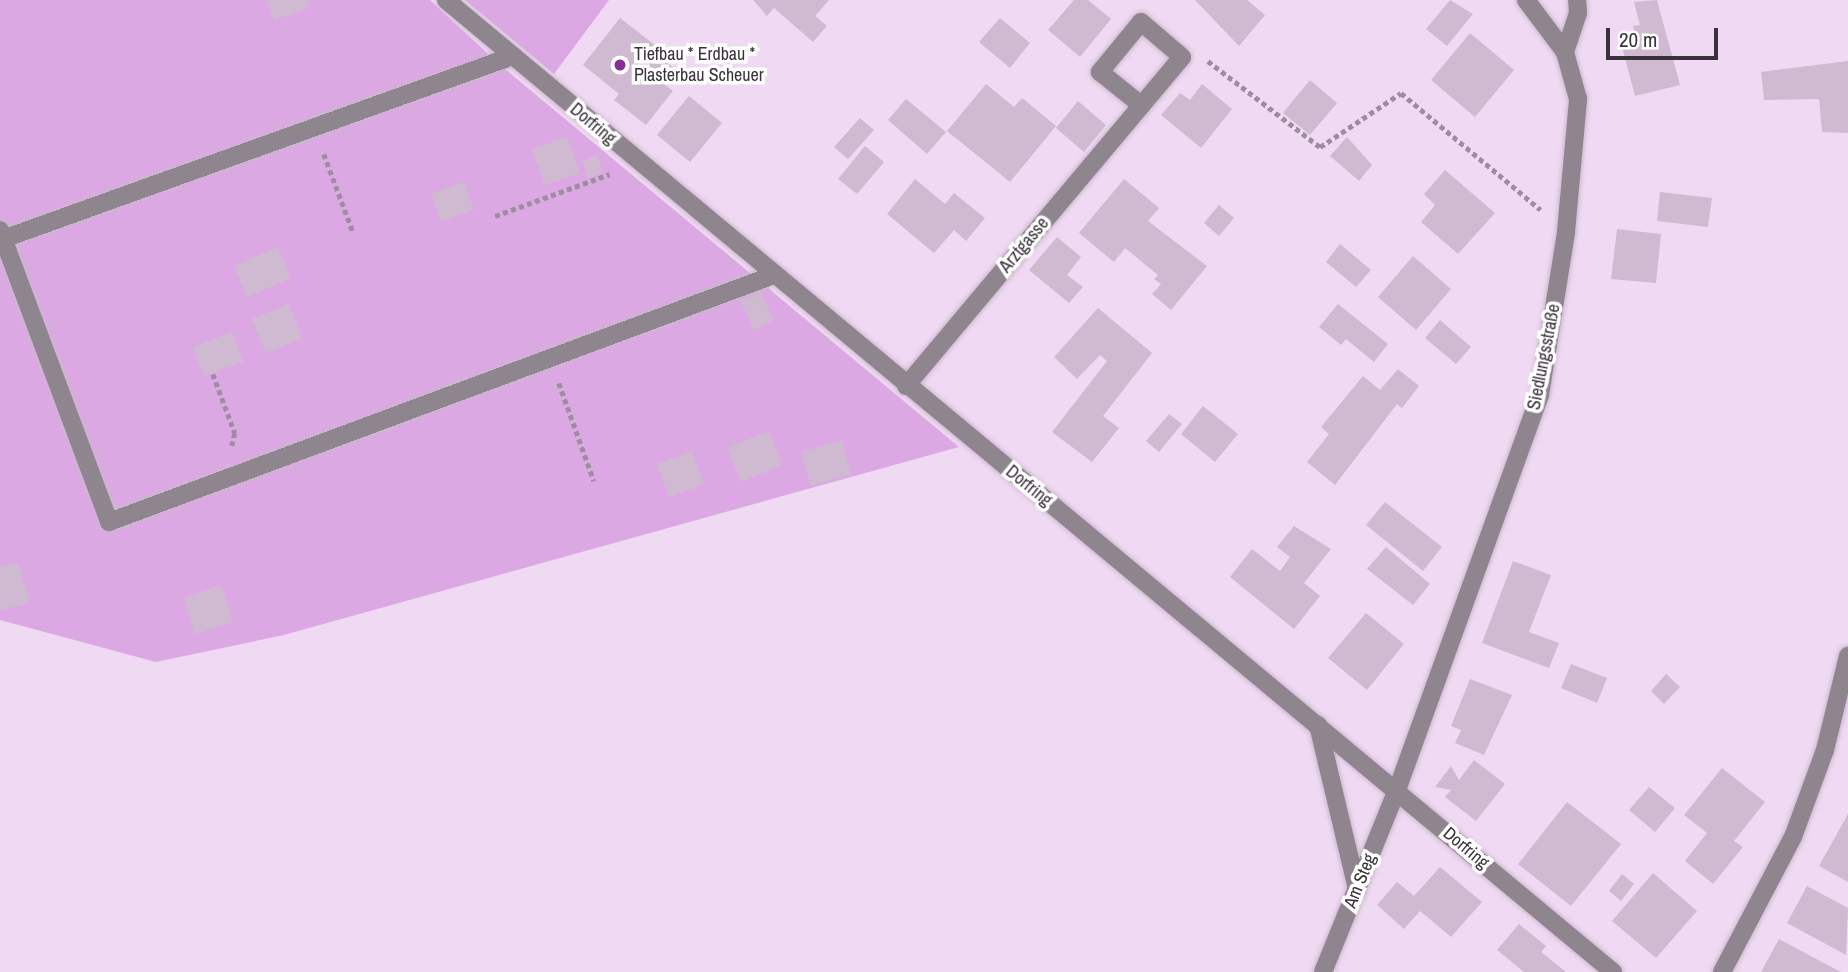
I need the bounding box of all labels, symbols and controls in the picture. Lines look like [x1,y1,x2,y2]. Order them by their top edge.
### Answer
scale bar [1610,14,1722,58]
text: 20 m [1619,25,1657,54]
place label: Tiefbau * Erdbau * Plasterbau Scheuer [634,44,764,86]
marker: Tiefbau * Erdbau * Plasterbau Scheuer [612,57,628,73]
street label: Dorfring [566,99,620,149]
street label: Arztgasse [995,213,1053,277]
street label: Siedlungsstraße [1523,302,1565,412]
street label: Dorfring [1001,461,1057,511]
street label: Dorfring [1439,823,1493,873]
street label: Am Steg [1339,851,1381,911]

